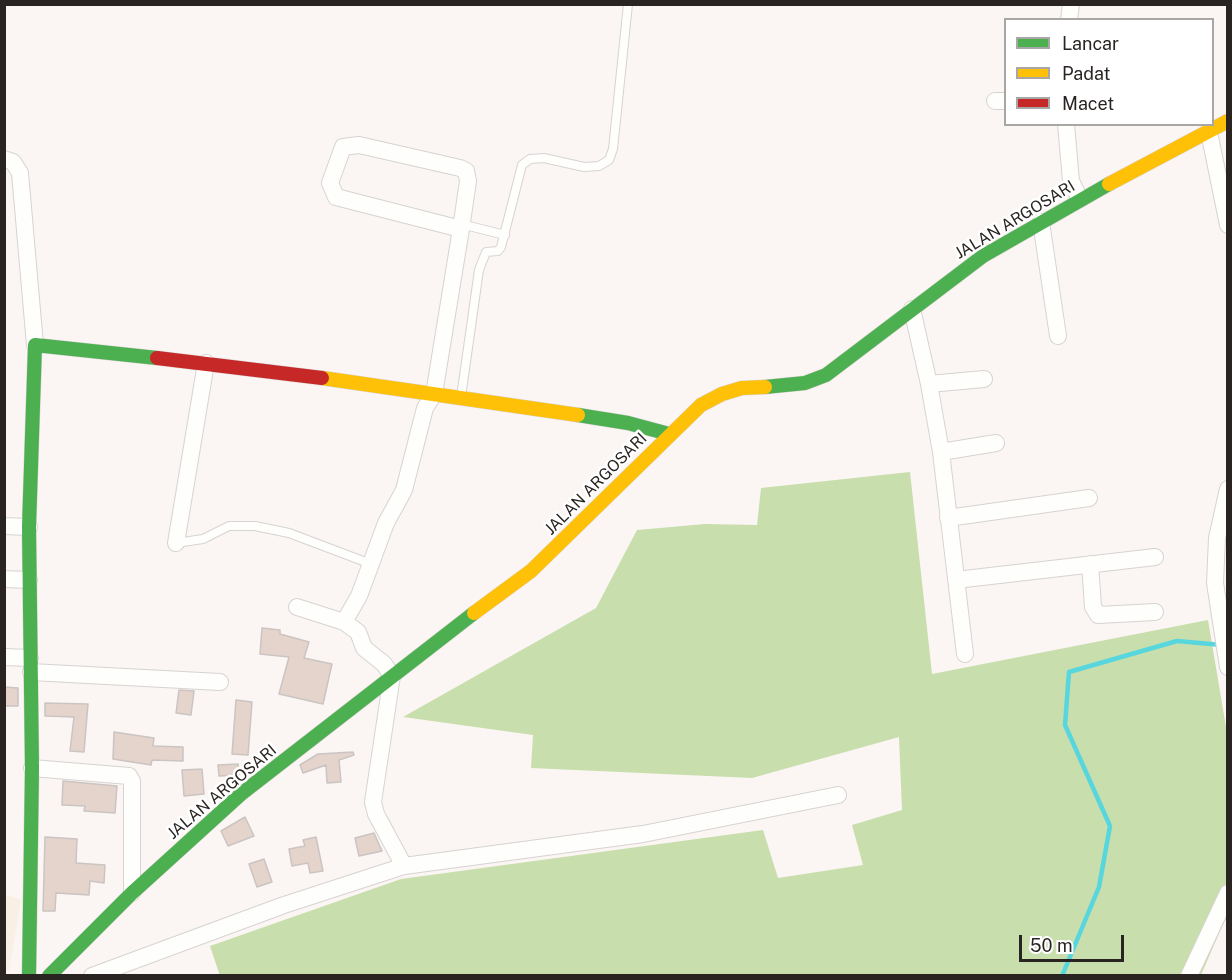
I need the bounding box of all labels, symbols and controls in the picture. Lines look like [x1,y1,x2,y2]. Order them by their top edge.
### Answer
legend [1004,18,1214,126]
text: Lancar [1062,33,1119,54]
text: Padat [1062,63,1111,84]
text: Macet [1062,93,1114,114]
street label: JALAN ARGOSARI [952,177,1078,263]
street label: JALAN ARGOSARI [541,429,651,539]
street label: JALAN ARGOSARI [164,741,280,843]
scale bar [1022,923,1127,961]
text: 50 m [1030,935,1073,956]

